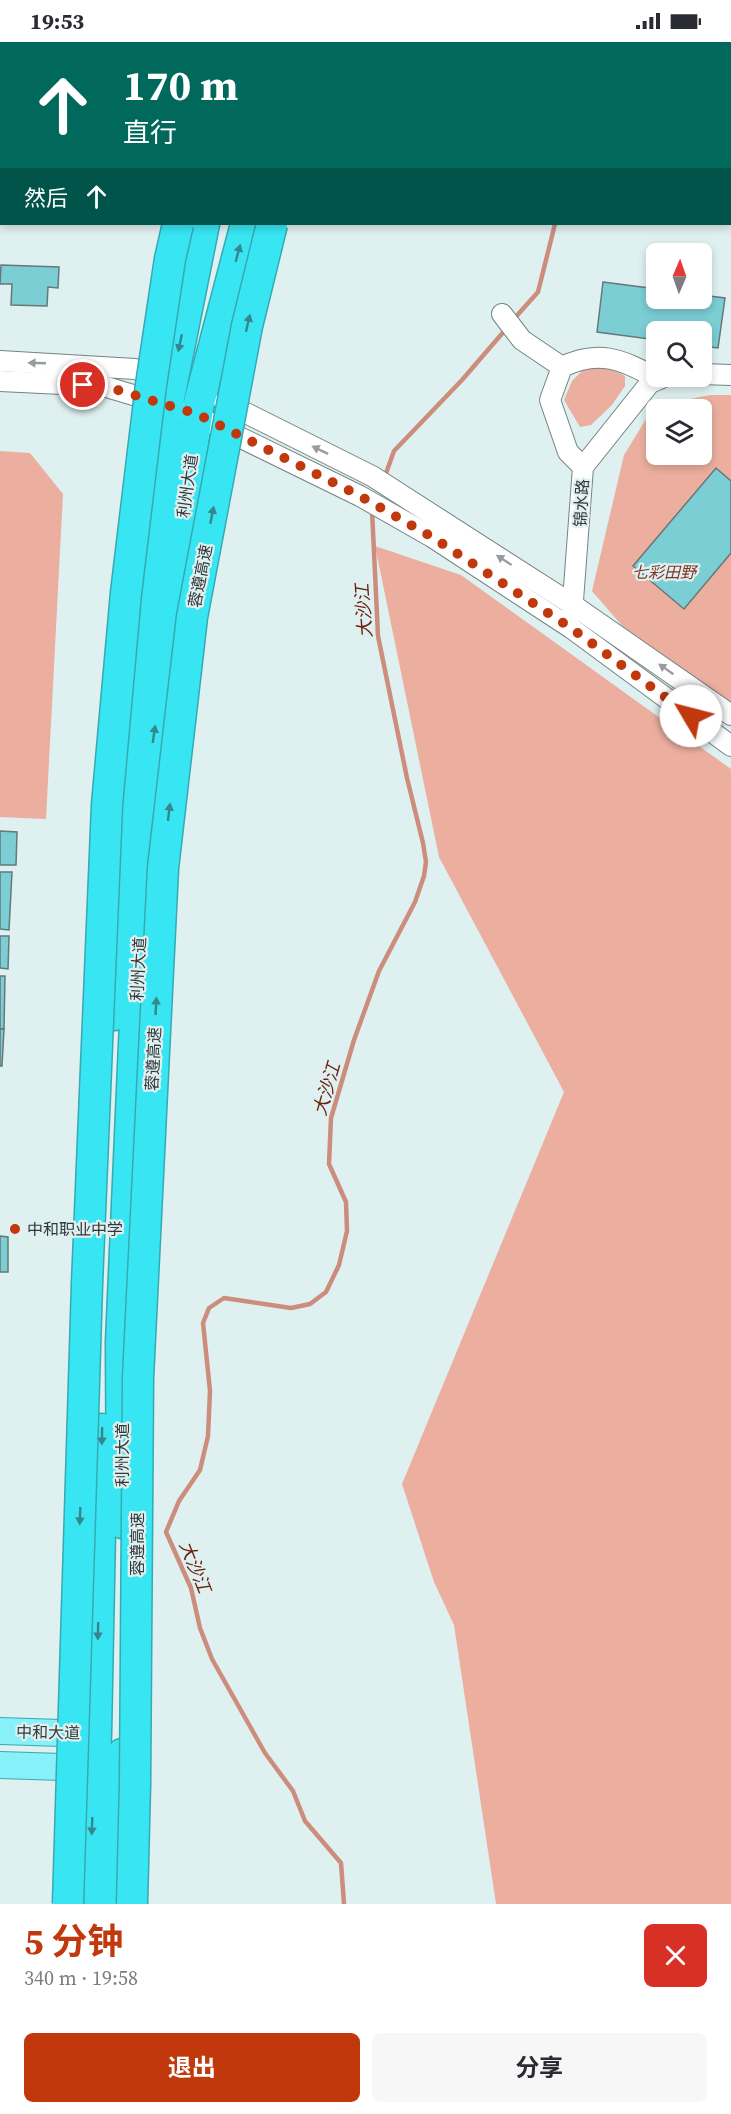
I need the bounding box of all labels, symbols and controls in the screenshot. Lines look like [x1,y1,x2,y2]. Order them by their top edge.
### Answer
text: 19:53 [30,6,84,36]
text: 170 m [123,56,238,114]
icon: ahead [24,66,102,144]
text: 直行 [123,114,177,151]
icon: ahead [80,180,113,213]
text: 然后 [24,183,68,213]
north arrow [646,243,712,309]
map controls [646,243,712,465]
one-way arrow [234,244,244,262]
one-way arrow [244,314,253,333]
button: search [646,321,712,387]
one-way arrow [175,333,185,352]
one-way arrow [28,358,47,367]
pin [57,359,108,410]
icon: arrive [66,368,99,401]
button: layers [646,399,712,465]
one-way arrow [311,445,328,454]
street label: 利州大道 [172,453,202,519]
street label: 锦水路 [569,478,593,528]
one-way arrow [208,505,217,524]
street label: 蓉遵高速 [183,542,217,610]
one-way arrow [496,555,512,566]
park label: 七彩田野 [632,561,699,583]
water label: 大沙江 [349,581,378,639]
one-way arrow [658,663,674,675]
position arrow [659,684,723,748]
one-way arrow [149,724,158,743]
one-way arrow [164,802,174,821]
street label: 利州大道 [125,936,151,1002]
one-way arrow [151,996,160,1015]
street label: 蓉遵高速 [140,1026,166,1092]
water label: 大沙江 [307,1058,347,1118]
place label: 中和职业中学 [27,1218,123,1240]
marker: 中和职业中学 [8,1222,22,1236]
street label: 利州大道 [111,1423,133,1487]
one-way arrow [97,1427,107,1446]
one-way arrow [75,1506,84,1525]
street label: 蓉遵高速 [126,1512,148,1576]
water label: 大沙江 [174,1537,218,1598]
one-way arrow [93,1622,103,1641]
street label: 中和大道 [16,1720,80,1744]
one-way arrow [88,1817,97,1836]
text: 5 分钟 [24,1917,123,1966]
button: close [644,1924,707,1987]
text: 340 m · 19:58 [24,1964,138,1992]
button: 退出 [24,2033,360,2102]
button: 分享 [372,2033,707,2102]

